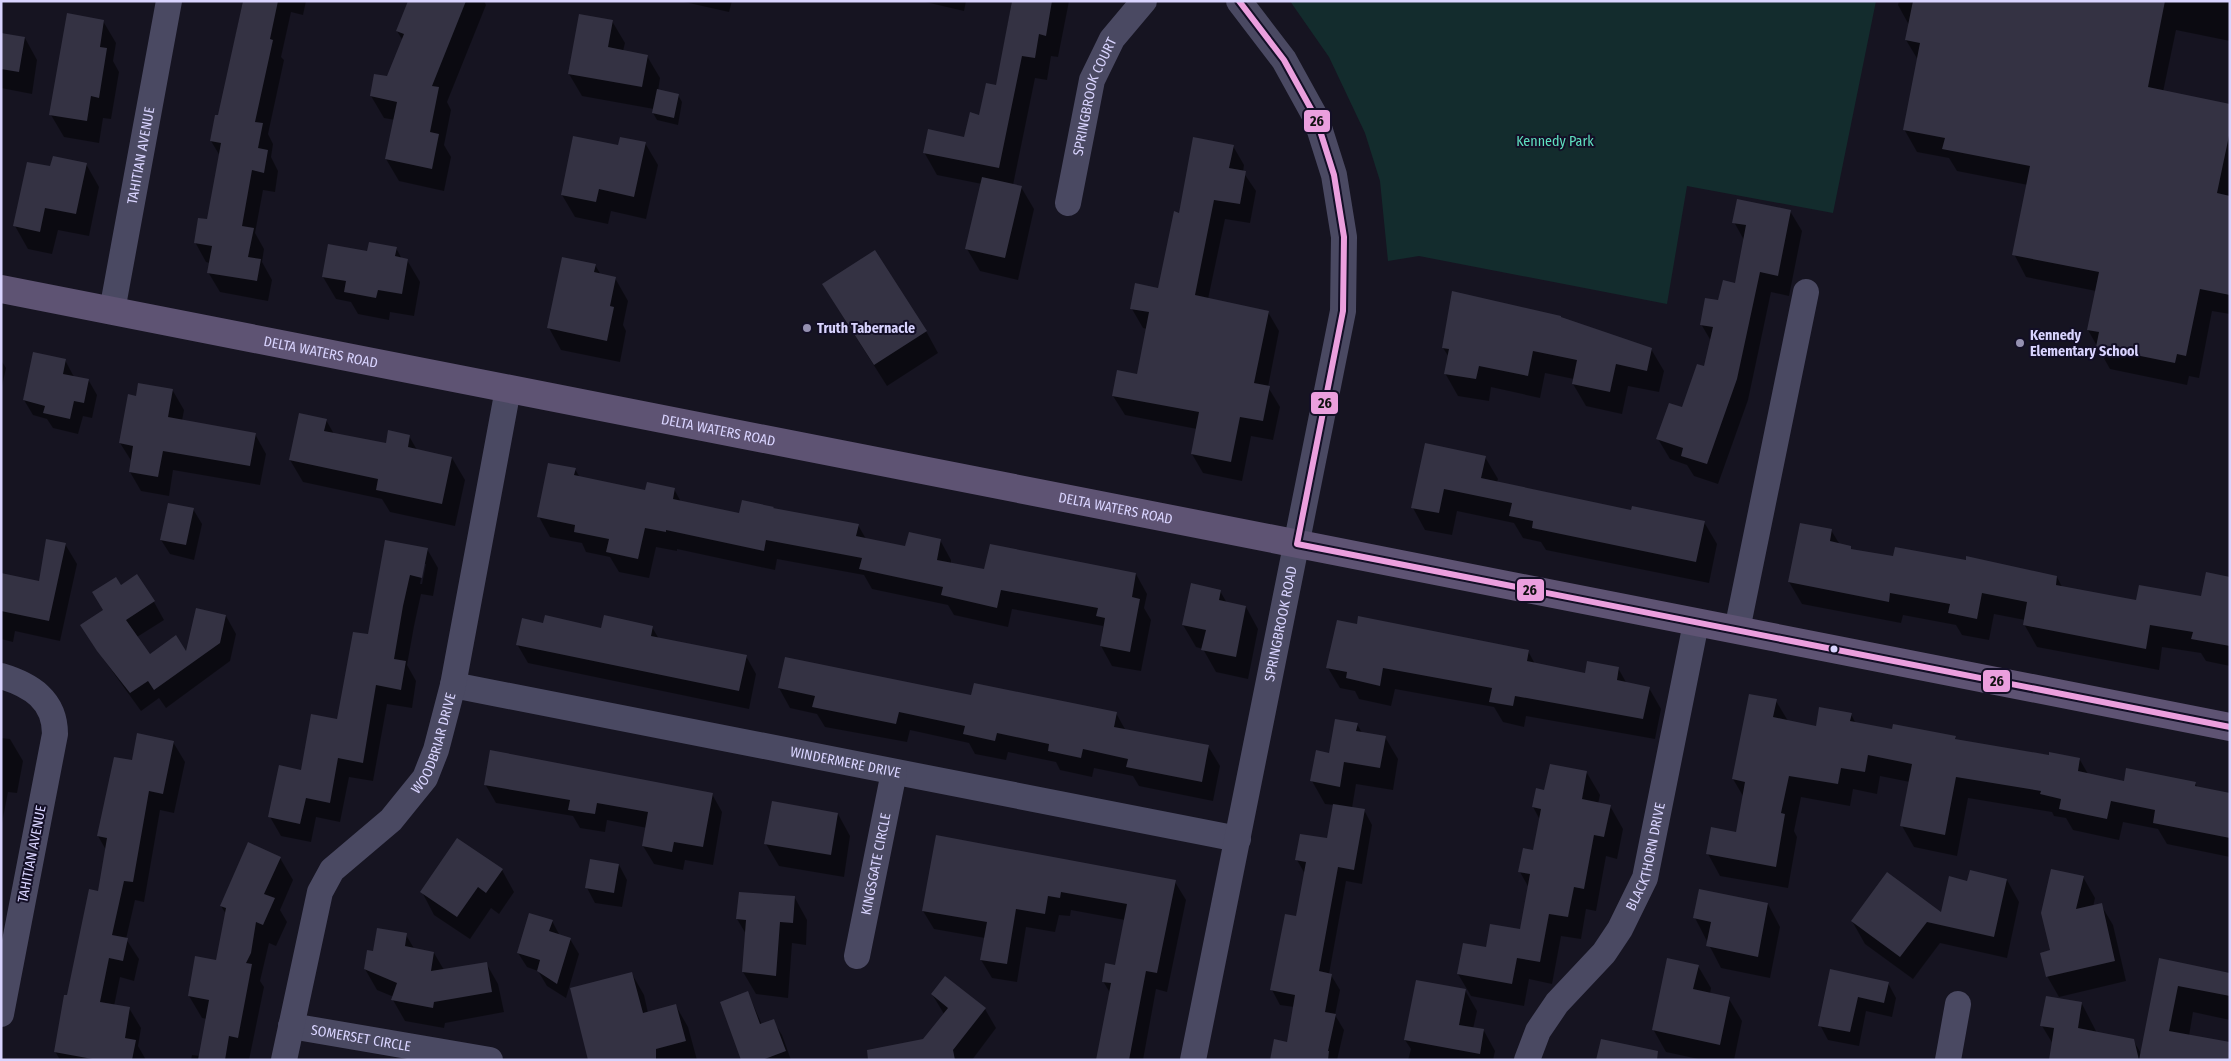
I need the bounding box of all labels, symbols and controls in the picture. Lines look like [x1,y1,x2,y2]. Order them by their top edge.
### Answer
street label: SPRINGBROOK COURT [1069,34,1120,157]
street label: TAHITIAN AVENUE [123,105,158,206]
line badge: 26 [1303,109,1331,133]
text: 26 [1309,113,1324,130]
park label: Kennedy Park [1516,133,1594,150]
place label: Truth Tabernacle [817,320,915,337]
marker: Truth Tabernacle [801,322,813,334]
place label: Kennedy Elementary School [2030,327,2139,360]
street label: DELTA WATERS ROAD [262,332,379,371]
marker: Kennedy Elementary School [2014,337,2026,349]
line badge: 26 [1310,391,1339,415]
text: 26 [1317,395,1332,412]
street label: DELTA WATERS ROAD [660,410,777,449]
street label: DELTA WATERS ROAD [1057,489,1174,528]
street label: SPRINGBROOK ROAD [1261,564,1300,683]
line badge: 26 [1516,578,1545,602]
text: 26 [1522,582,1537,599]
unlabelled marker [1829,644,1839,654]
line badge: 26 [1982,669,2011,693]
text: 26 [1989,673,2004,690]
street label: WOODBRIAR DRIVE [407,690,459,797]
street label: WINDERMERE DRIVE [789,743,903,781]
street label: BLACKTHORN DRIVE [1622,801,1668,913]
street label: TAHITIAN AVENUE [14,803,50,904]
street label: KINGSGATE CIRCLE [857,811,894,916]
street label: SOMERSET CIRCLE [310,1021,413,1055]

